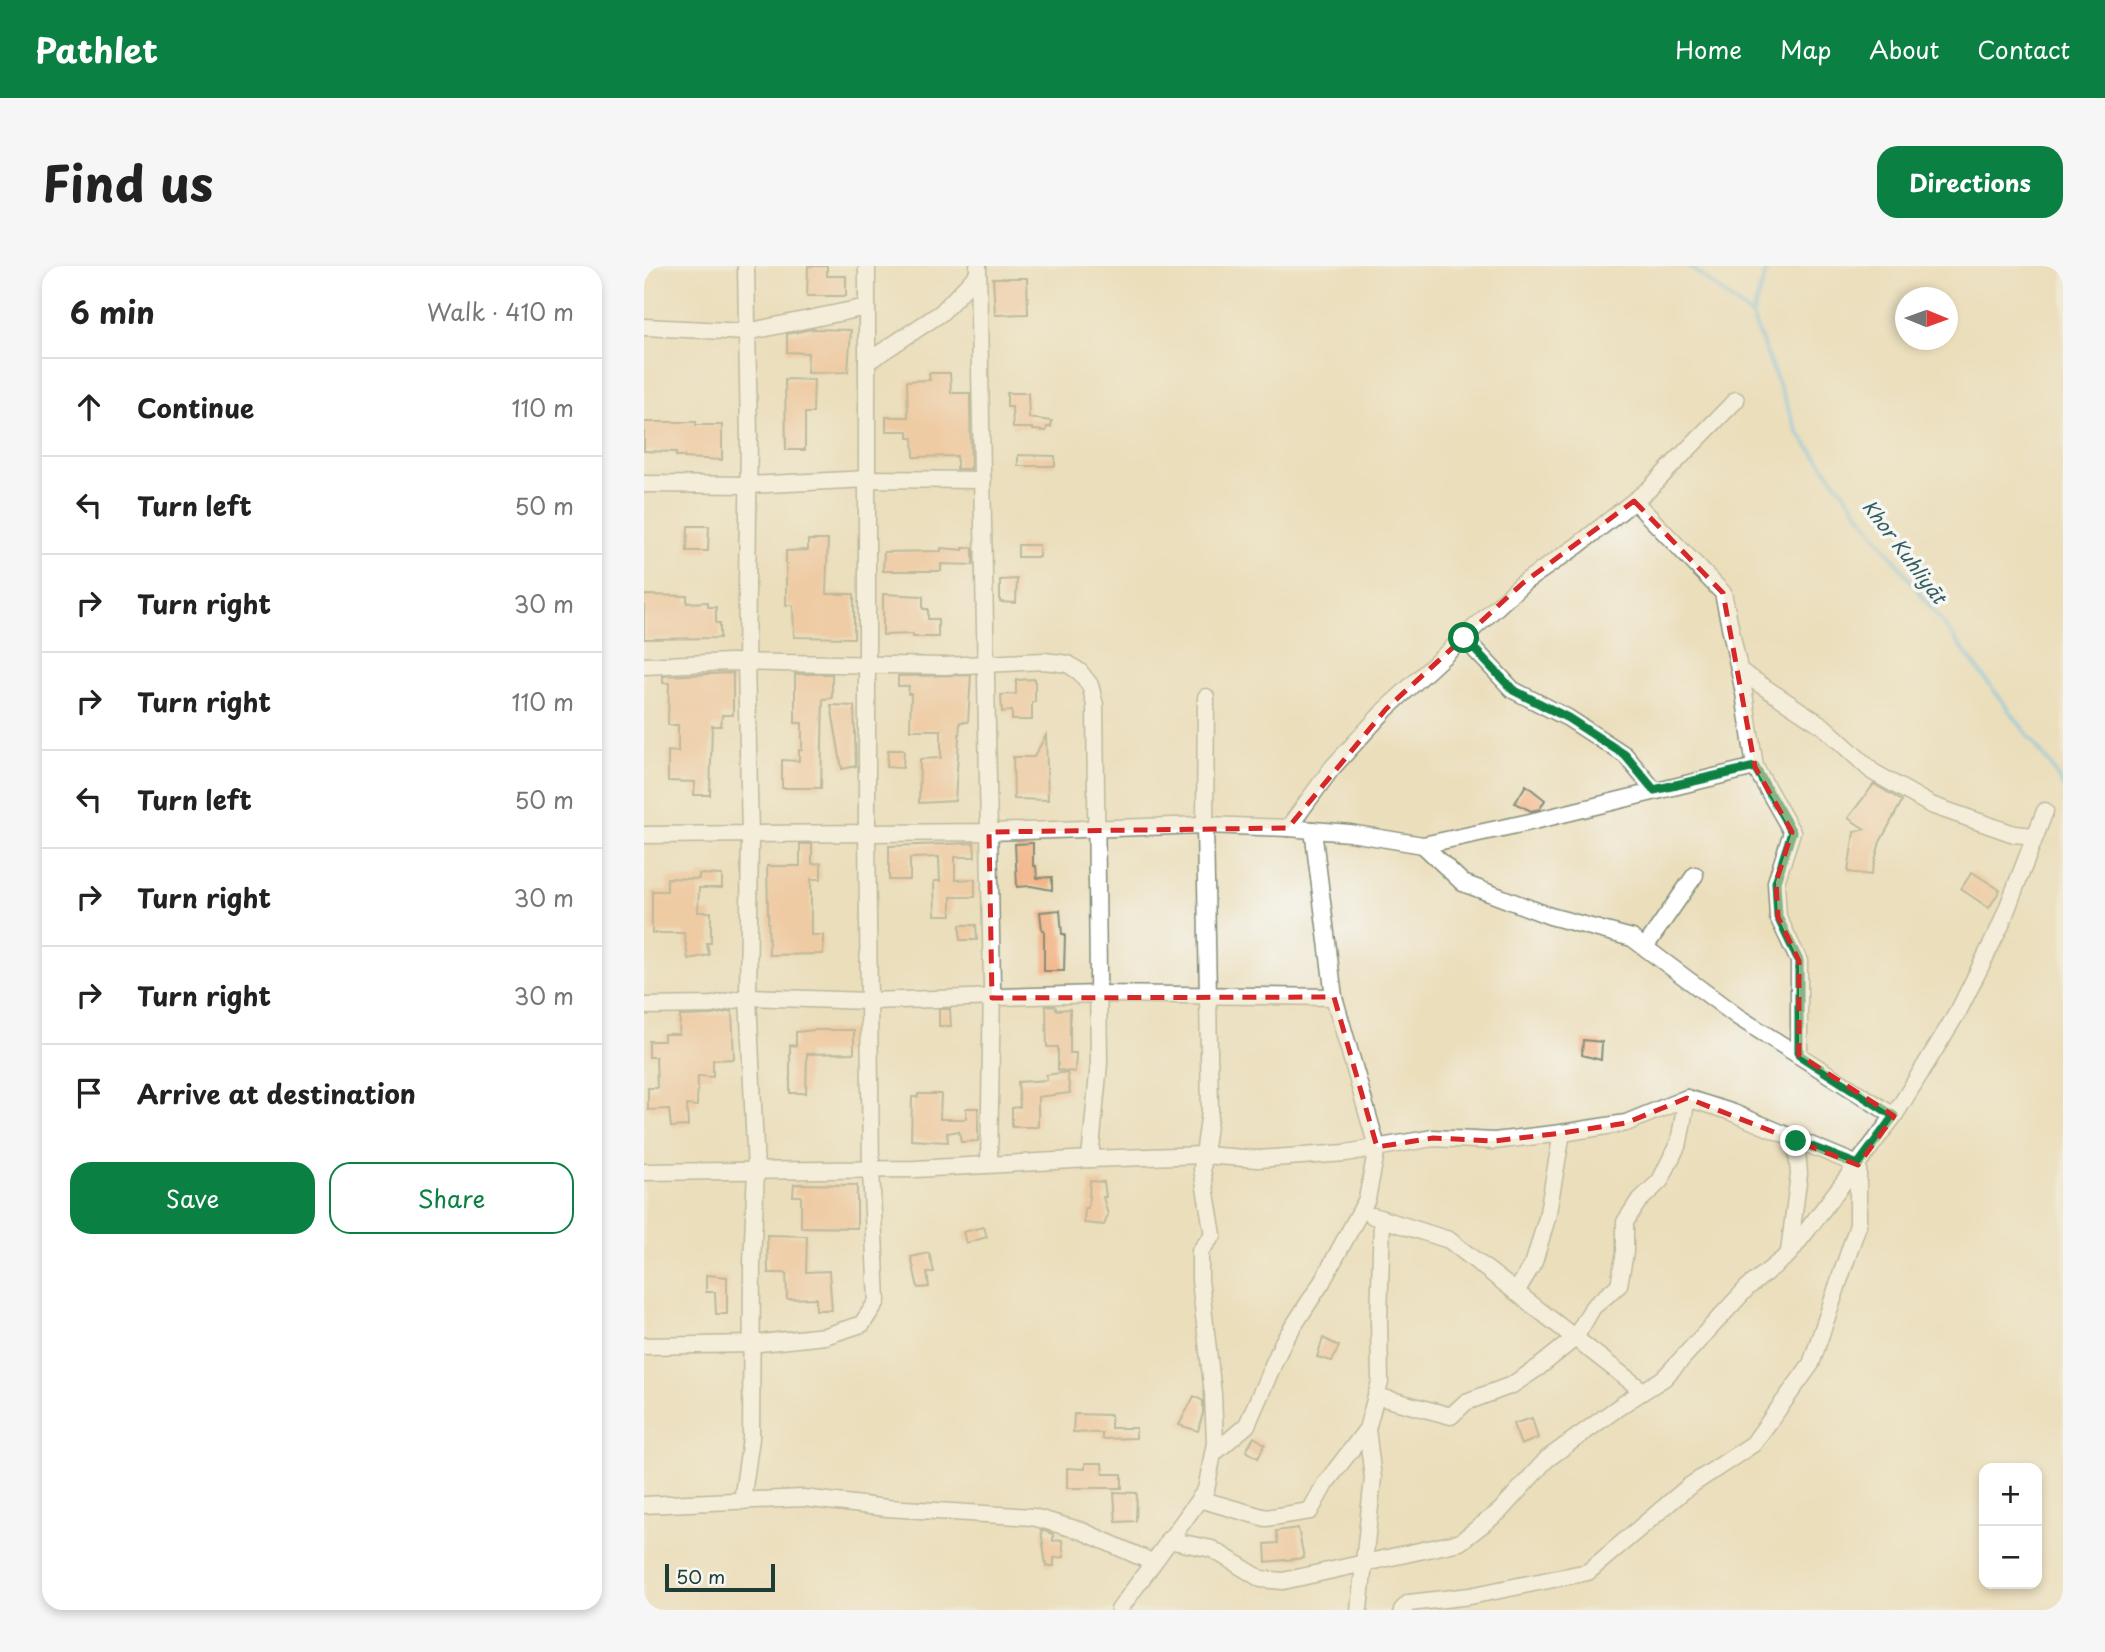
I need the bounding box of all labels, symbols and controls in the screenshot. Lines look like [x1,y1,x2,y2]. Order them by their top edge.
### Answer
text: Pathlet [35,24,158,74]
text: Home [1675,31,1742,67]
text: Map [1780,31,1831,67]
text: About [1869,31,1939,67]
text: Contact [1977,31,2070,67]
text: Find us [42,145,213,219]
button: Directions [1877,146,2063,218]
north arrow [1895,287,1958,350]
text: 6 min [70,289,155,334]
text: Walk · 410 m [427,294,574,329]
icon: ahead [70,388,108,426]
text: Continue [137,388,254,427]
text: 110 m [512,390,574,425]
icon: left [70,486,108,524]
text: Turn left [137,486,252,525]
text: 50 m [514,488,574,523]
water label: Khor Kuhliyāt [1857,493,1955,611]
icon: right [70,584,108,622]
text: Turn right [137,584,271,623]
text: 30 m [513,586,574,621]
route start [1448,622,1479,653]
icon: right [70,682,108,720]
text: Turn right [137,682,271,721]
text: 110 m [512,684,574,719]
icon: left [70,780,108,818]
text: Turn left [137,780,252,819]
text: 50 m [514,782,574,817]
icon: right [70,878,108,916]
text: Turn right [137,878,271,917]
text: 30 m [513,880,574,915]
icon: right [70,976,108,1014]
text: Turn right [137,976,271,1015]
text: 30 m [513,978,574,1013]
icon: arrive [70,1074,108,1112]
text: Arrive at destination [137,1074,416,1113]
route end [1780,1125,1811,1156]
button: Save [70,1162,315,1234]
button: Share [329,1162,574,1234]
map controls [1979,1463,2042,1589]
button: + [1979,1463,2042,1526]
button: − [1979,1526,2042,1589]
scale bar [665,1561,775,1593]
text: 50 m [676,1562,725,1590]

